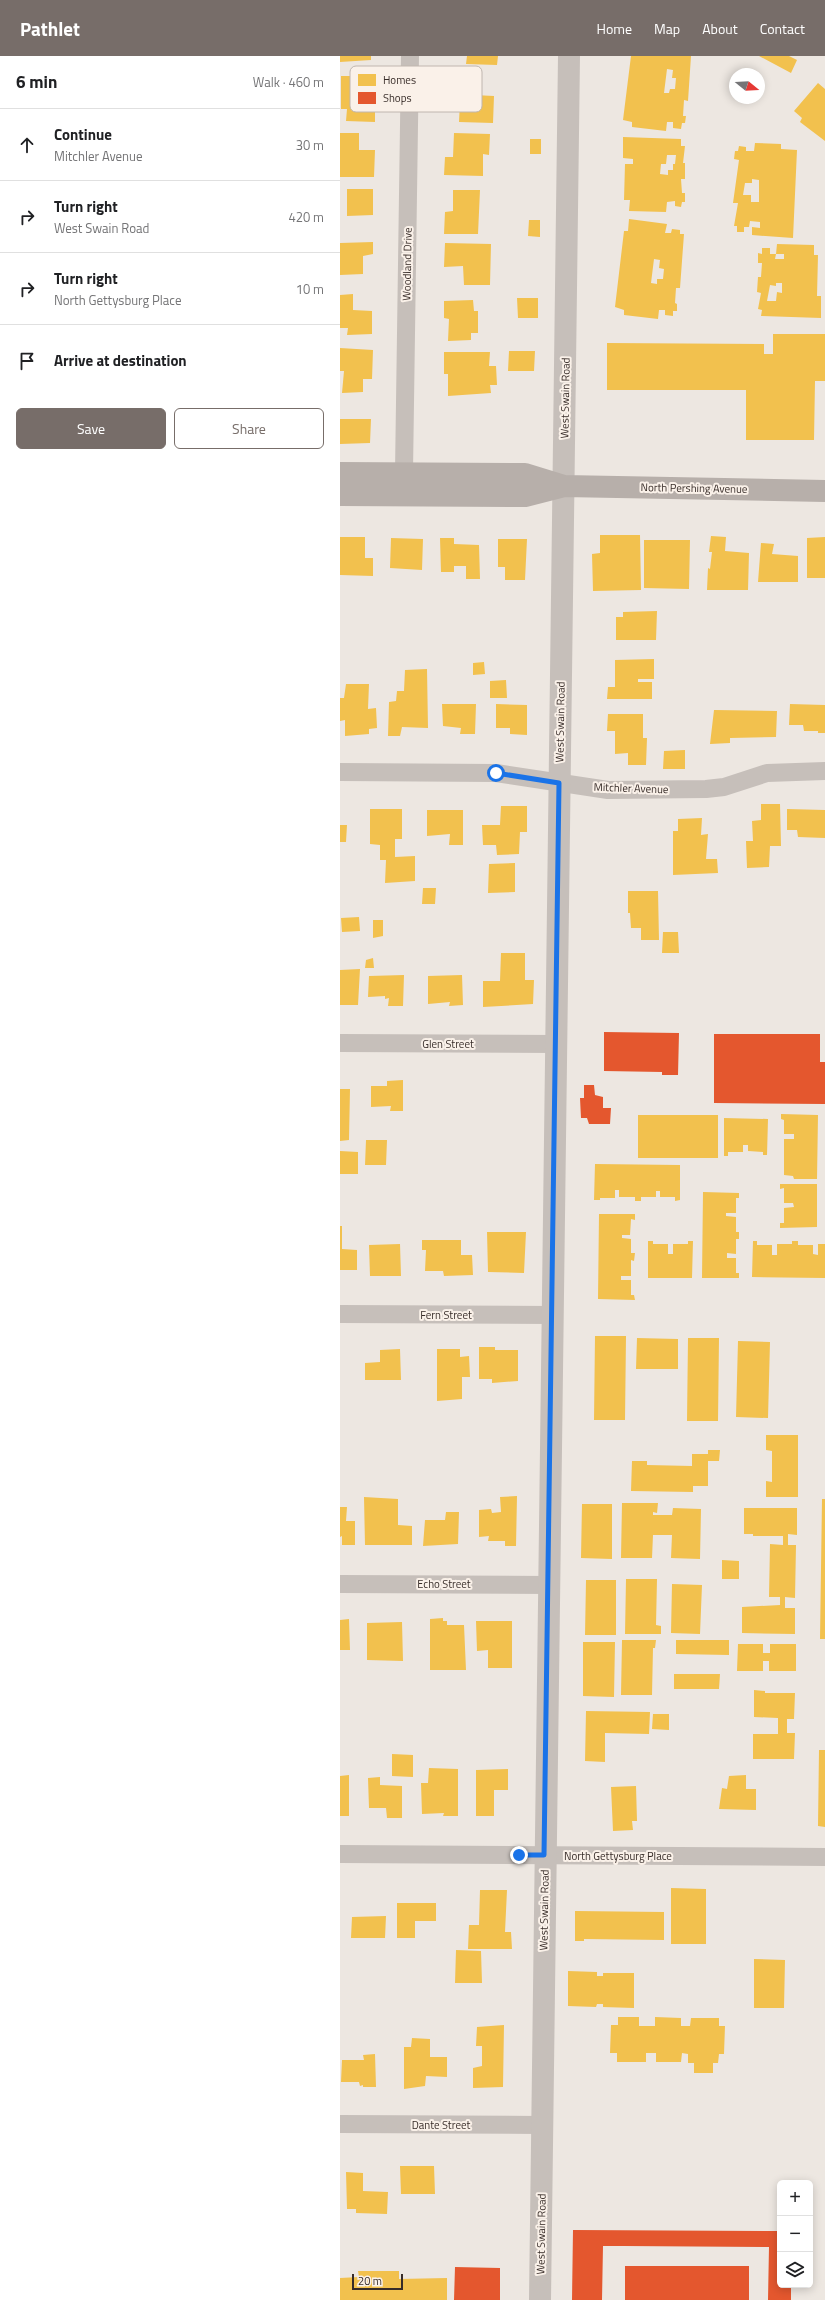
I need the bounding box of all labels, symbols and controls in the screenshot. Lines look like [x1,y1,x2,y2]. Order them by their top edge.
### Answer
text: Pathlet [20,14,80,43]
text: Home [597,18,632,39]
text: Map [654,18,680,39]
text: About [702,18,738,39]
text: Contact [760,18,805,39]
legend [350,66,482,112]
north arrow [729,68,765,104]
text: 6 min [16,69,57,95]
text: Walk · 460 m [253,72,324,92]
text: Homes [383,72,416,88]
text: Shops [383,90,412,106]
text: Continue [54,123,112,146]
icon: ahead [16,134,38,156]
text: 30 m [296,135,324,155]
text: Mitchler Avenue [54,146,143,166]
text: Turn right [54,195,118,218]
icon: right [16,206,38,228]
text: 420 m [288,207,324,227]
text: West Swain Road [54,218,149,238]
street label: Woodland Drive [398,227,416,301]
text: Turn right [54,267,118,290]
icon: right [16,278,38,300]
text: 10 m [296,279,324,299]
text: North Gettysburg Place [54,290,181,310]
text: Arrive at destination [54,349,187,372]
icon: arrive [16,350,38,372]
street label: West Swain Road [556,357,574,439]
button: Save [16,408,166,449]
button: Share [174,408,324,449]
street label: North Pershing Avenue [640,479,748,497]
street label: West Swain Road [551,681,569,763]
route start [487,764,505,782]
street label: Mitchler Avenue [593,779,669,797]
street label: Glen Street [422,1036,474,1052]
street label: Fern Street [420,1307,472,1323]
street label: Echo Street [417,1576,471,1592]
route end [510,1846,528,1864]
street label: North Gettysburg Place [564,1848,672,1864]
street label: West Swain Road [535,1869,553,1951]
street label: Dante Street [412,2117,470,2133]
map controls [777,2180,813,2288]
button: + [777,2180,813,2216]
street label: West Swain Road [532,2193,550,2275]
button: − [777,2216,813,2252]
button: layers [777,2252,813,2288]
scale bar [352,2272,403,2291]
text: 20 m [358,2273,382,2289]

